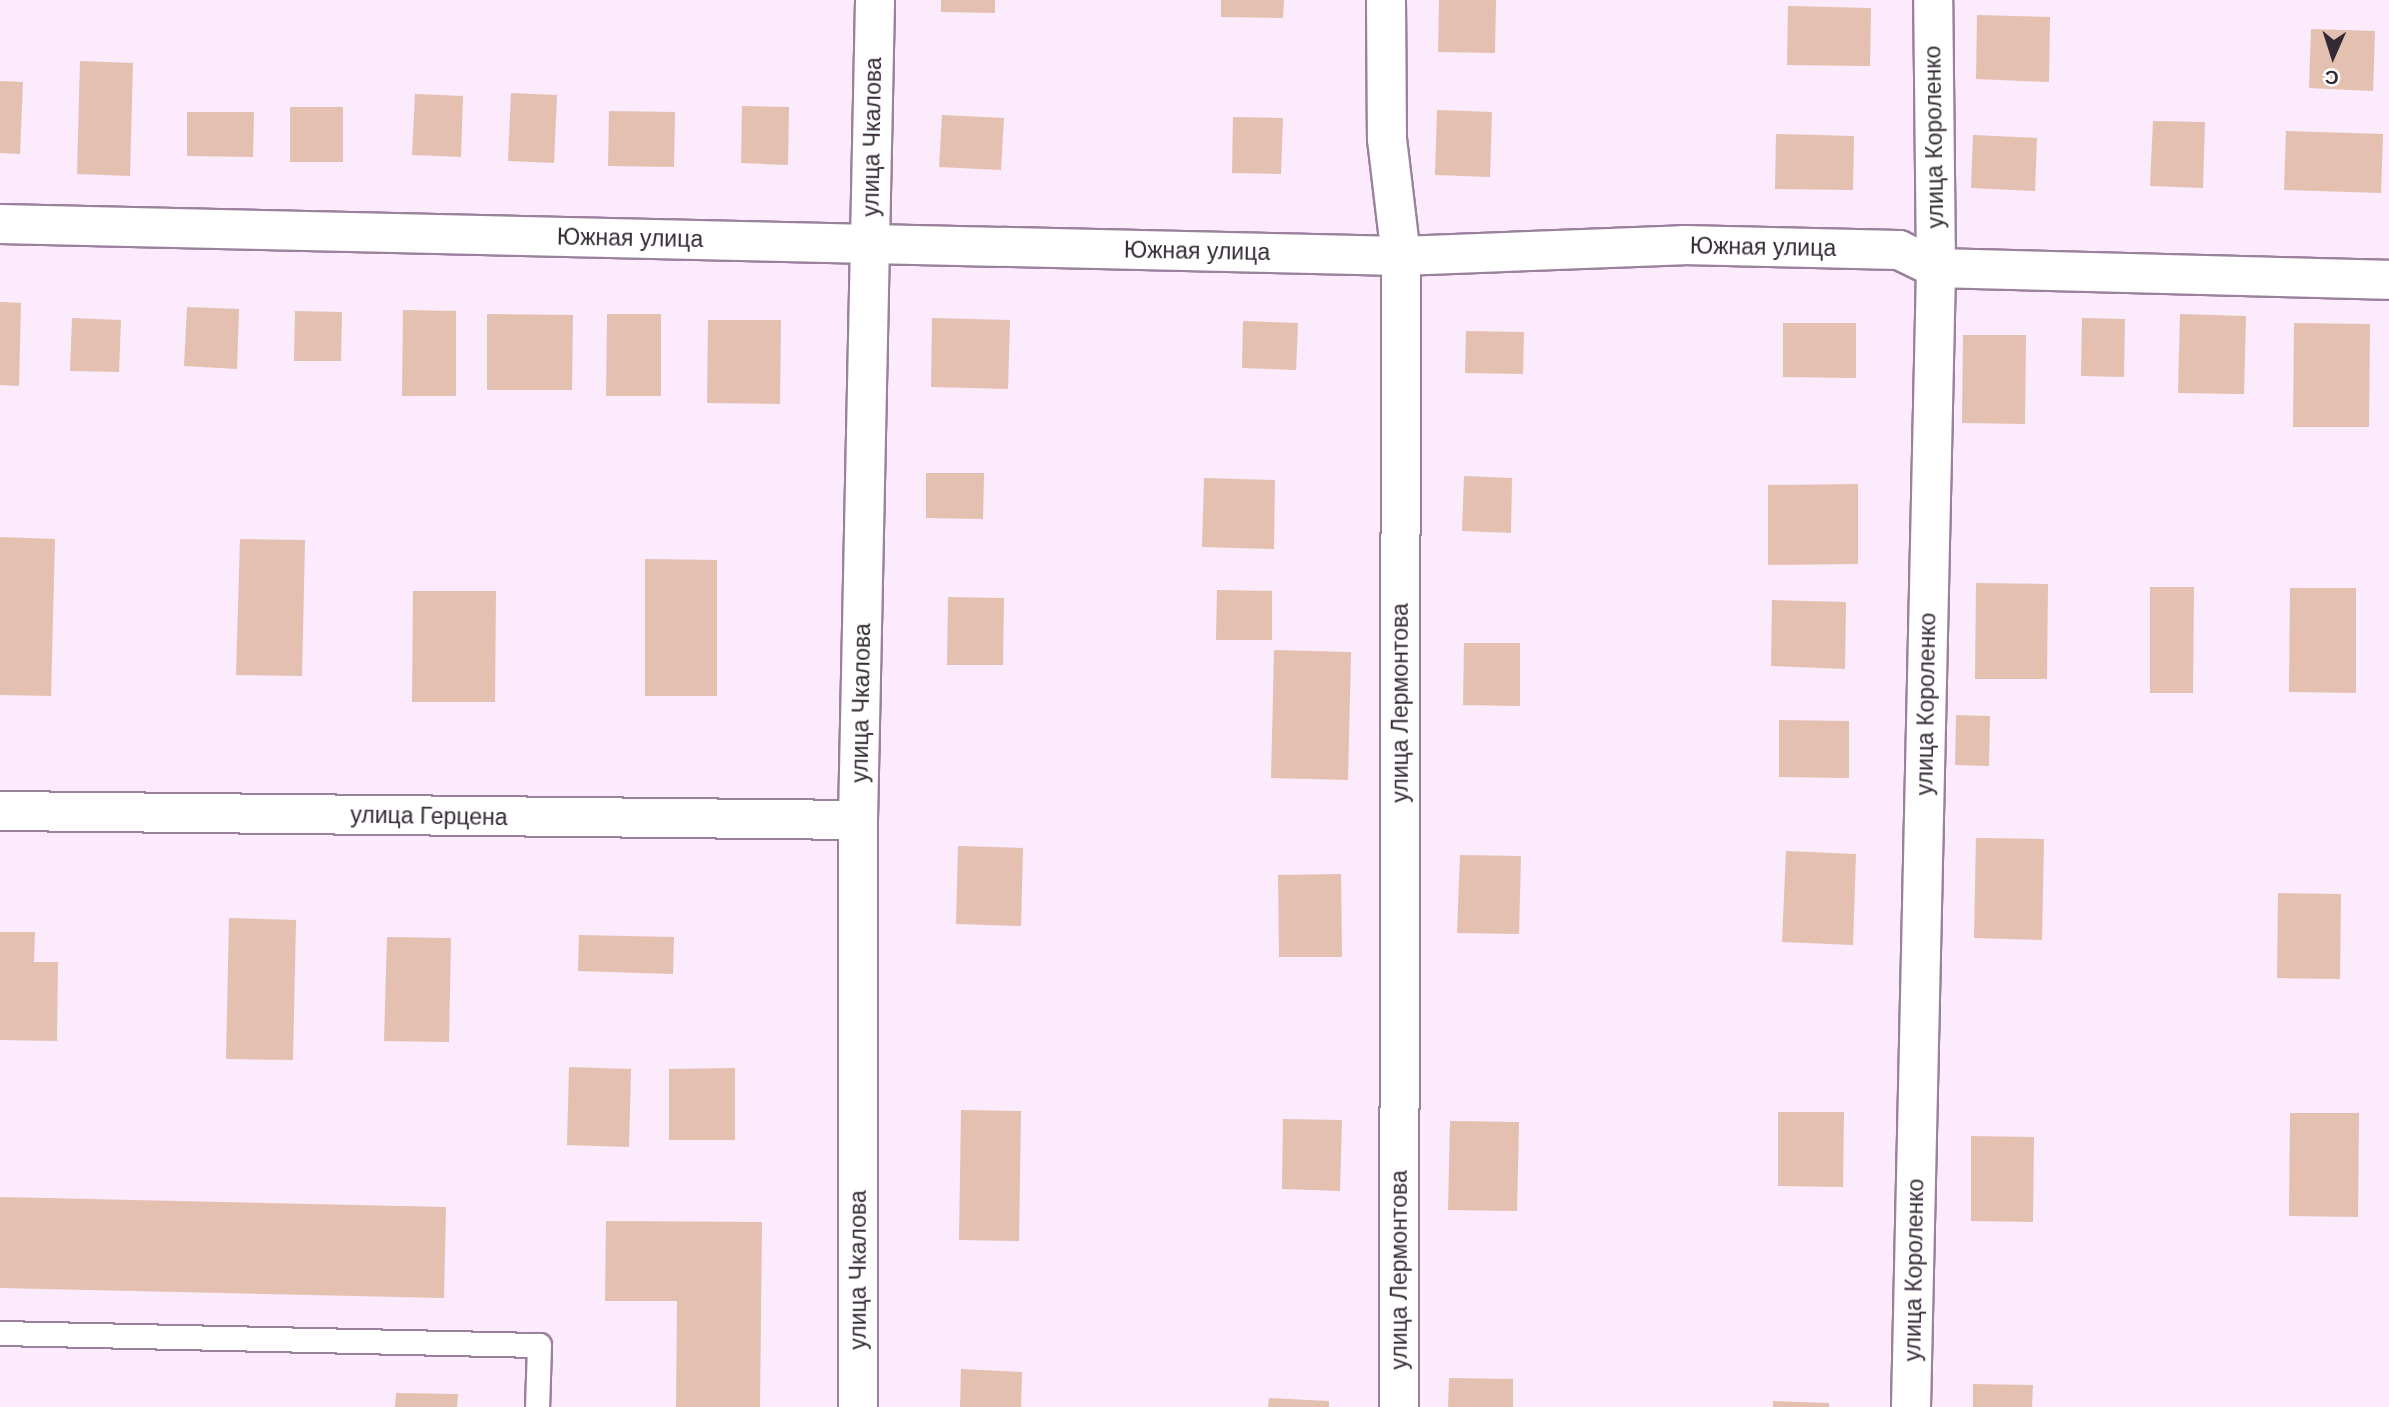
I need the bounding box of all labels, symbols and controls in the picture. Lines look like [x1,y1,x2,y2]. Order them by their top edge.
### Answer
north arrow [2298,21,2368,91]
street label: улица Короленко [1919,45,1949,229]
street label: улица Чкалова [857,57,887,217]
text: С [2324,67,2339,88]
street label: Южная улица [557,223,703,253]
street label: Южная улица [1690,232,1836,262]
street label: Южная улица [1124,236,1270,266]
street label: улица Лермонтова [1386,603,1414,803]
street label: улица Короленко [1911,612,1941,796]
street label: улица Чкалова [846,623,876,783]
street label: улица Герцена [350,801,508,831]
street label: улица Лермонтова [1385,1170,1413,1370]
street label: улица Короленко [1899,1178,1929,1362]
street label: улица Чкалова [844,1190,872,1350]

